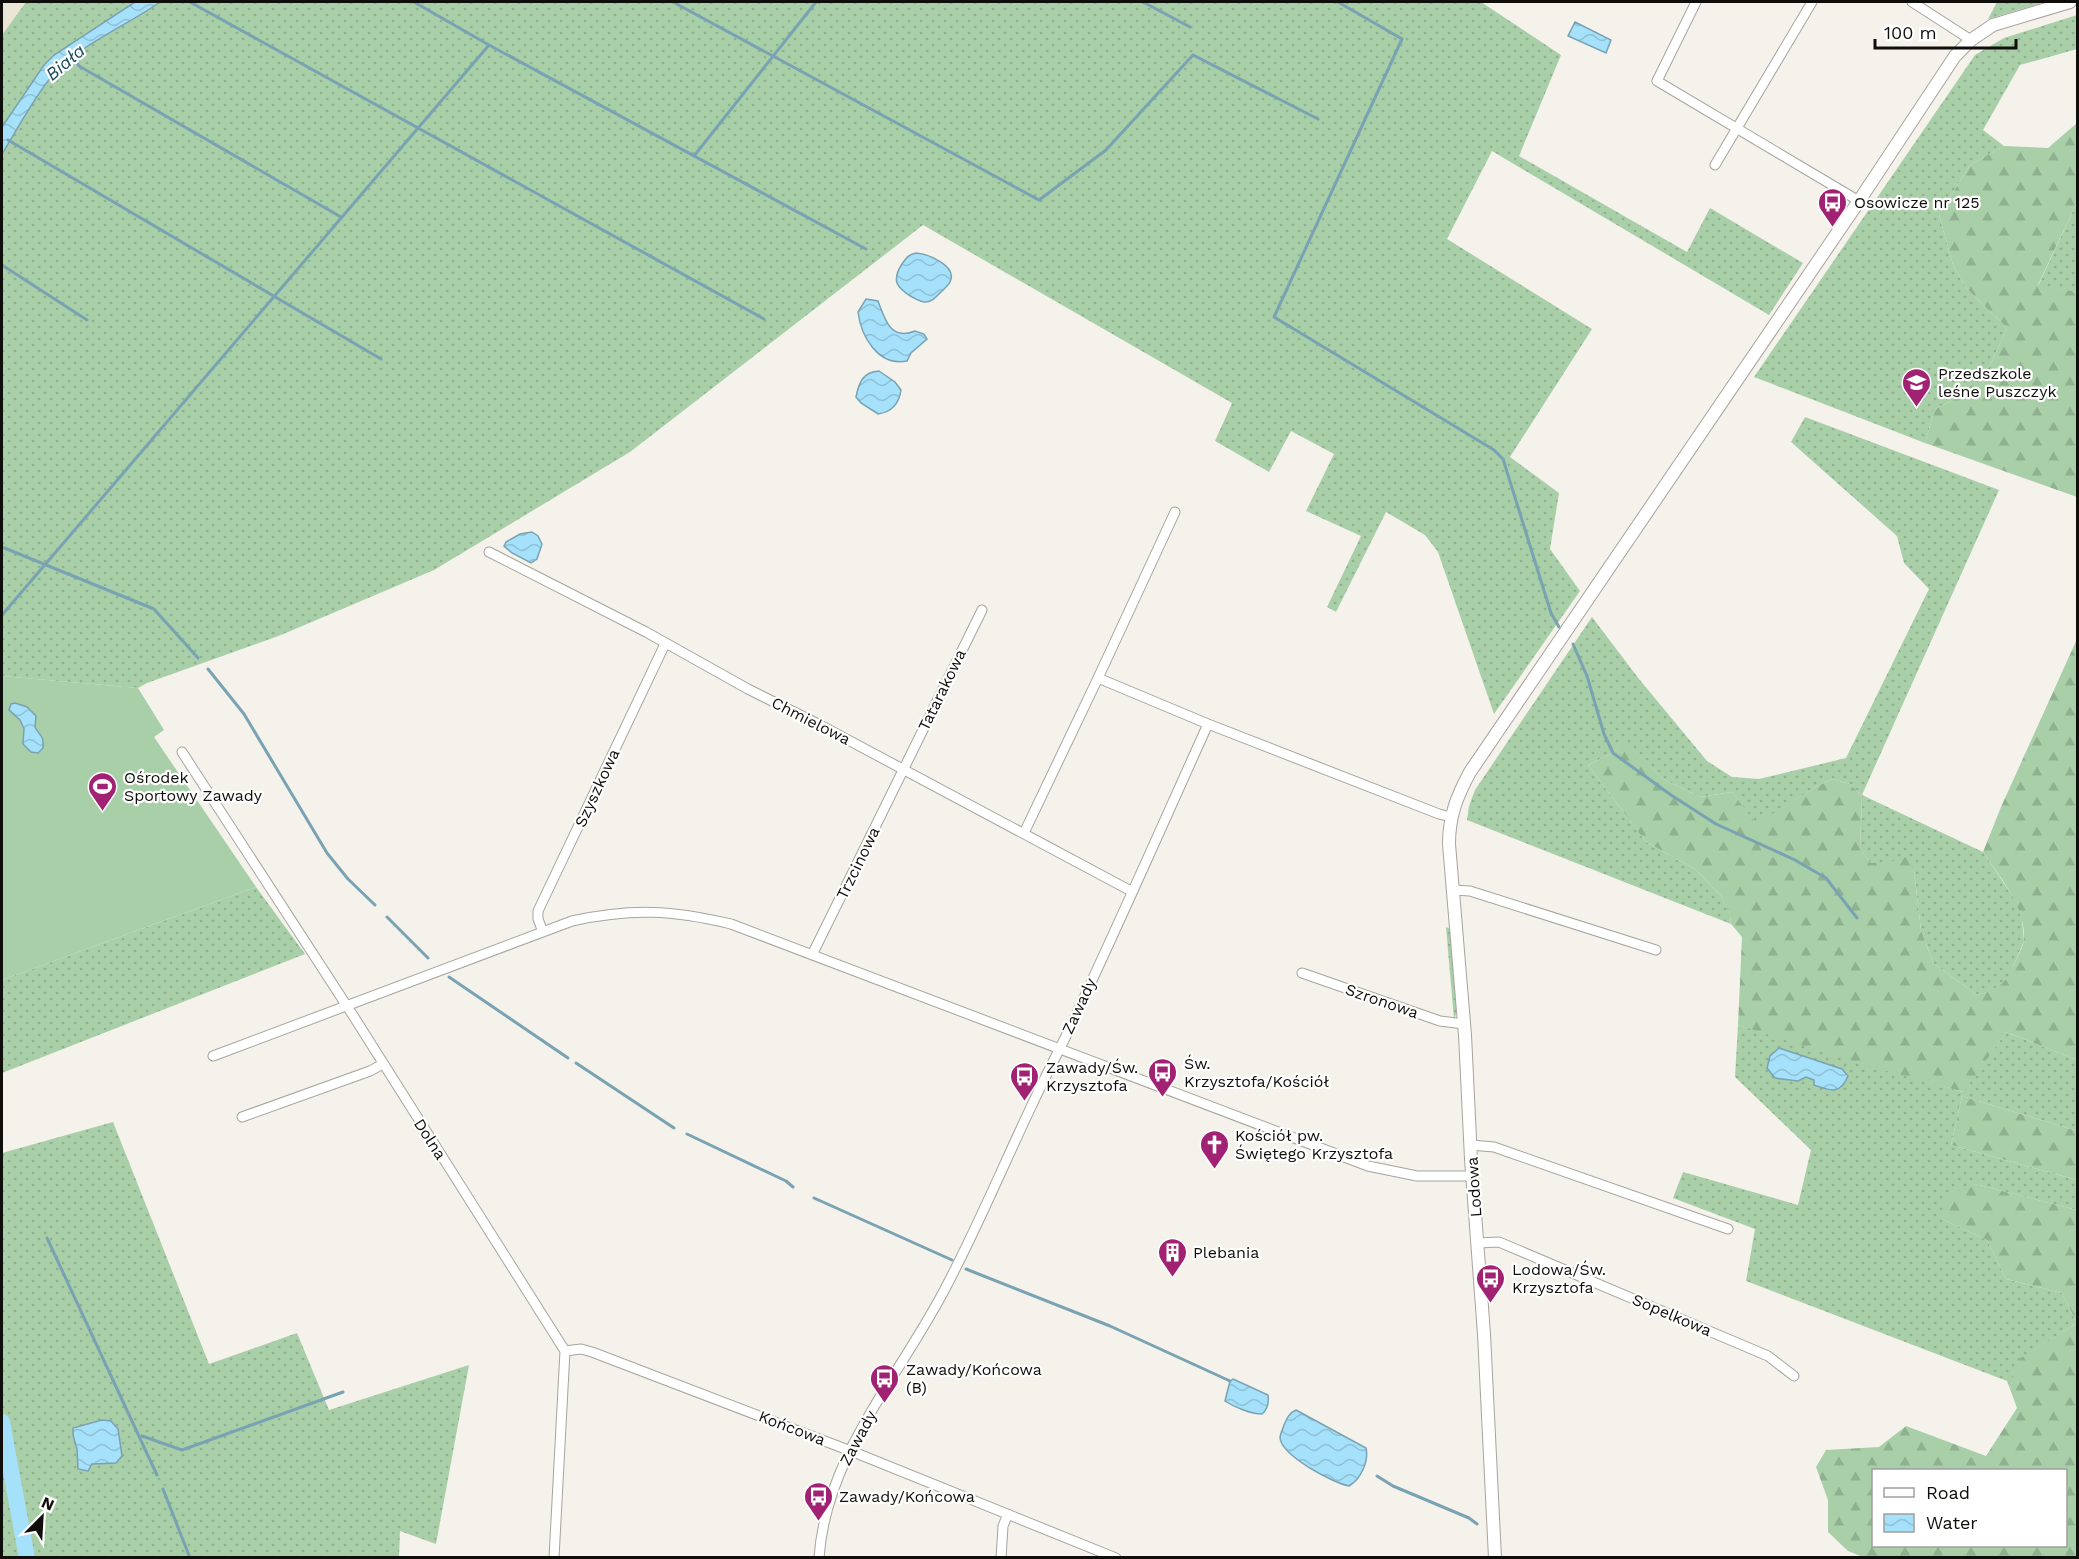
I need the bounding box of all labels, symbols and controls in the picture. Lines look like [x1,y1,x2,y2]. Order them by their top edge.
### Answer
scale bar [1875,12,2016,50]
text: 100 m [1884,22,1937,43]
water label: Biała [41,40,89,84]
bus stop icon: Osowicze nr 125 [1817,186,1849,228]
place label: Osowicze nr 125 [1854,193,1980,212]
place label: Przedszkole leśne Puszczyk [1938,364,2056,401]
school or university icon: Przedszkole leśne Puszczyk [1901,366,1933,408]
street label: Tatarakowa [914,646,970,734]
street label: Chmielowa [768,693,854,749]
street label: Szyszkowa [571,746,623,830]
place label: Ośrodek Sportowy Zawady [124,768,263,805]
sports icon: Ośrodek Sportowy Zawady [87,770,119,812]
street label: Trzcinowa [832,824,884,902]
street label: Zawady [1058,974,1100,1037]
street label: Szronowa [1343,980,1421,1022]
place label: Św. Krzysztofa/Kościół [1184,1054,1329,1091]
bus stop icon: Św. Krzysztofa/Kościół [1147,1056,1179,1098]
place label: Zawady/Św. Krzysztofa [1046,1058,1138,1095]
bus stop icon: Zawady/Św. Krzysztofa [1009,1060,1041,1102]
street label: Dolna [410,1115,450,1163]
place label: Kościół pw. Świętego Krzysztofa [1235,1126,1393,1163]
church icon: Kościół pw. Świętego Krzysztofa [1198,1128,1230,1170]
street label: Lodowa [1462,1156,1486,1218]
building icon: Plebania [1156,1236,1188,1278]
place label: Plebania [1193,1243,1259,1262]
place label: Lodowa/Św. Krzysztofa [1512,1260,1606,1297]
bus stop icon: Lodowa/Św. Krzysztofa [1475,1262,1507,1304]
street label: Sopelkowa [1629,1290,1715,1340]
place label: Zawady/Końcowa (B) [906,1360,1042,1397]
bus stop icon: Zawady/Końcowa (B) [869,1362,901,1404]
street label: Końcowa [756,1407,828,1449]
street label: Zawady [836,1407,881,1469]
legend [1872,1469,2067,1547]
bus stop icon: Zawady/Końcowa [802,1480,834,1522]
text: Road [1926,1482,1970,1503]
north arrow [12,1487,72,1547]
place label: Zawady/Końcowa [839,1487,975,1506]
text: N [39,1493,57,1515]
text: Water [1926,1512,1978,1533]

